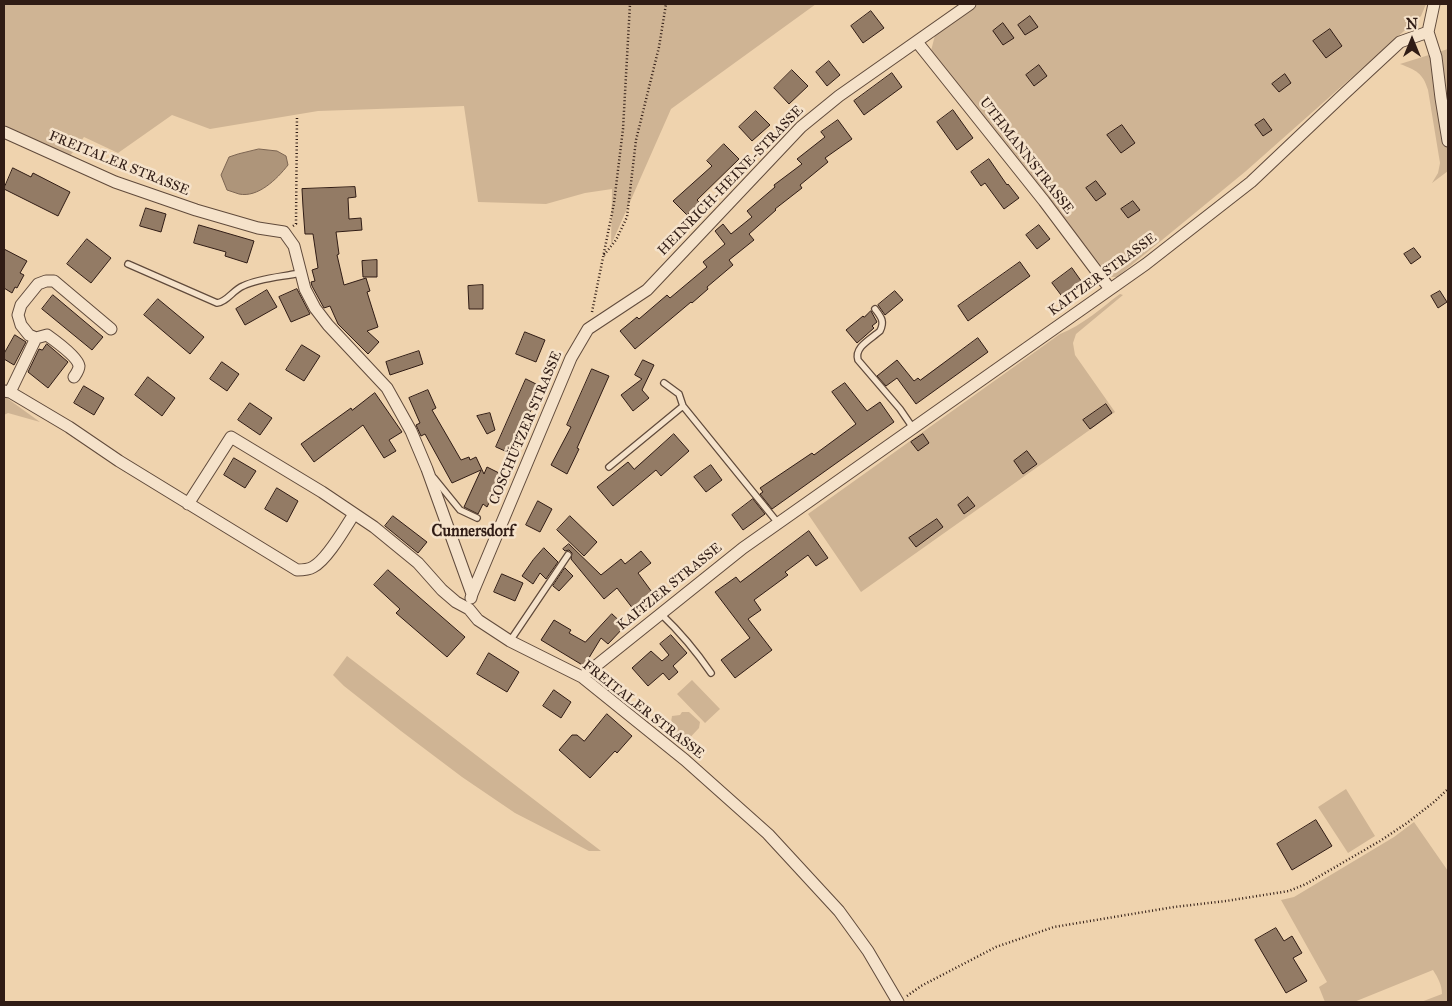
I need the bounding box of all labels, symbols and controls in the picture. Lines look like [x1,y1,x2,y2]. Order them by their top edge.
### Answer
north arrow [1387,15,1437,65]
text: N [1406,16,1418,33]
street label: UTHMANNSTRASSE [975,94,1077,218]
street label: HEINRICH-HEINE-STRASSE [655,103,807,259]
street label: FREITALER STRASSE [46,128,192,200]
street label: KAITZER STRASSE [1046,230,1160,320]
street label: COSCHÜTZER STRASSE [486,349,566,507]
district label: Cunnersdorf [432,522,514,542]
street label: KAITZER STRASSE [614,540,726,634]
street label: FREITALER STRASSE [579,657,707,763]

